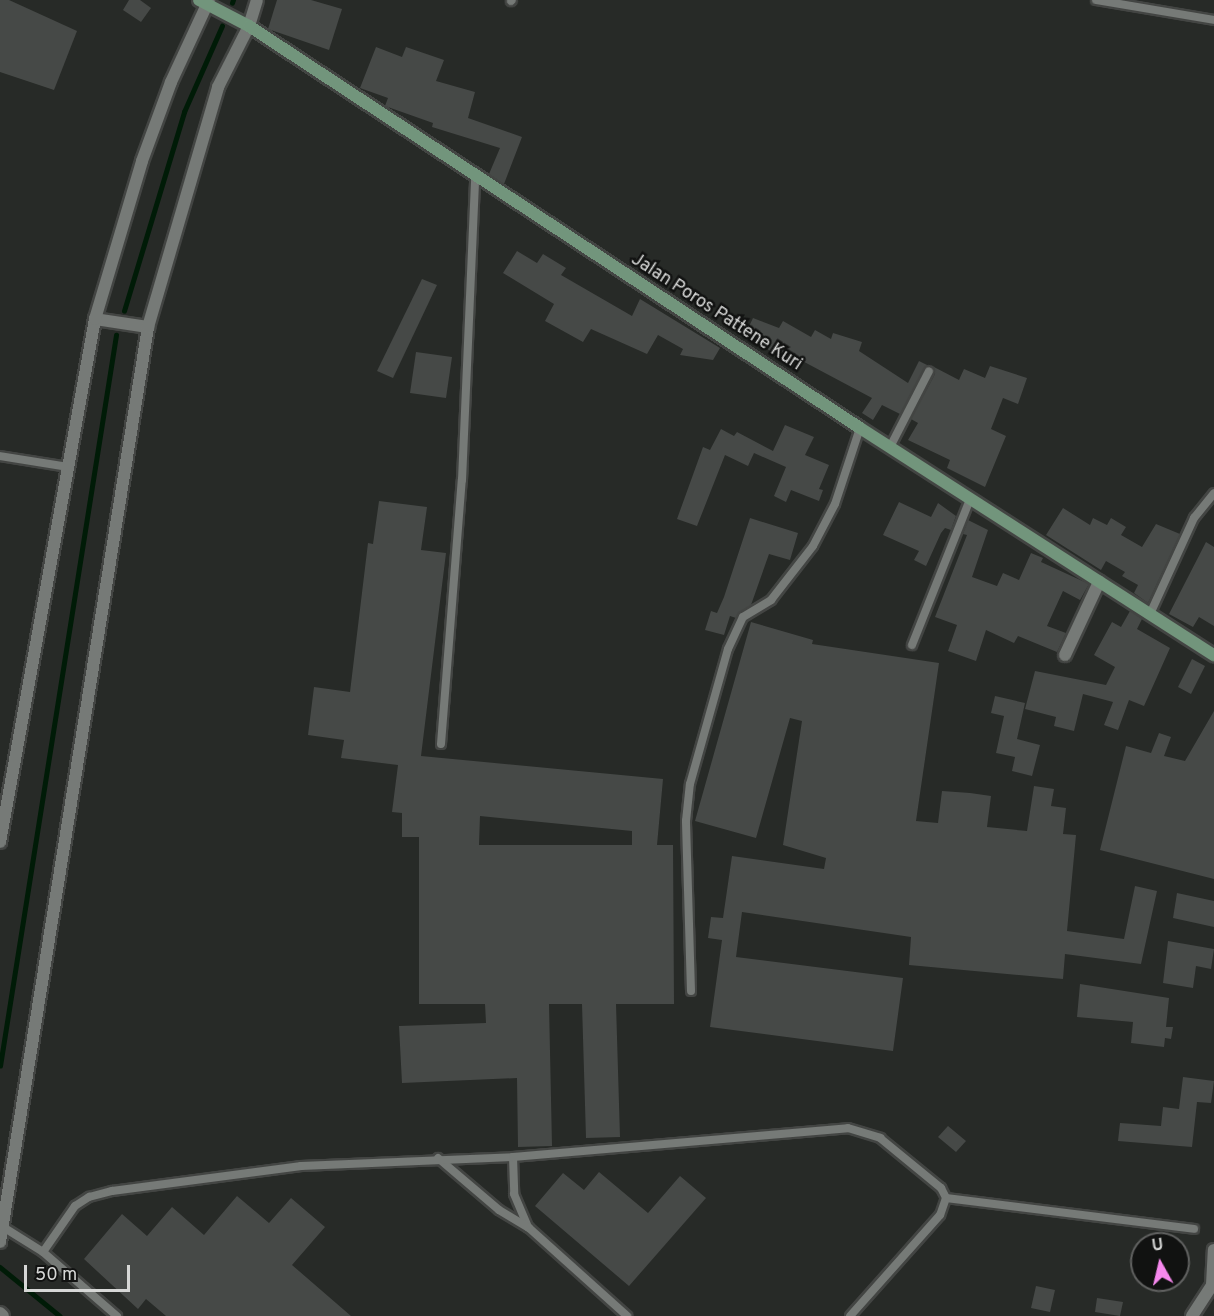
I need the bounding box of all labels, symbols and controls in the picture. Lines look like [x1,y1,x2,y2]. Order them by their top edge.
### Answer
street label: Jalan Poros Pattene Kuri [626,250,806,376]
north arrow [1130,1232,1190,1292]
text: U [1151,1235,1165,1257]
scale bar [27,1253,134,1291]
text: 50 m [35,1264,77,1287]

